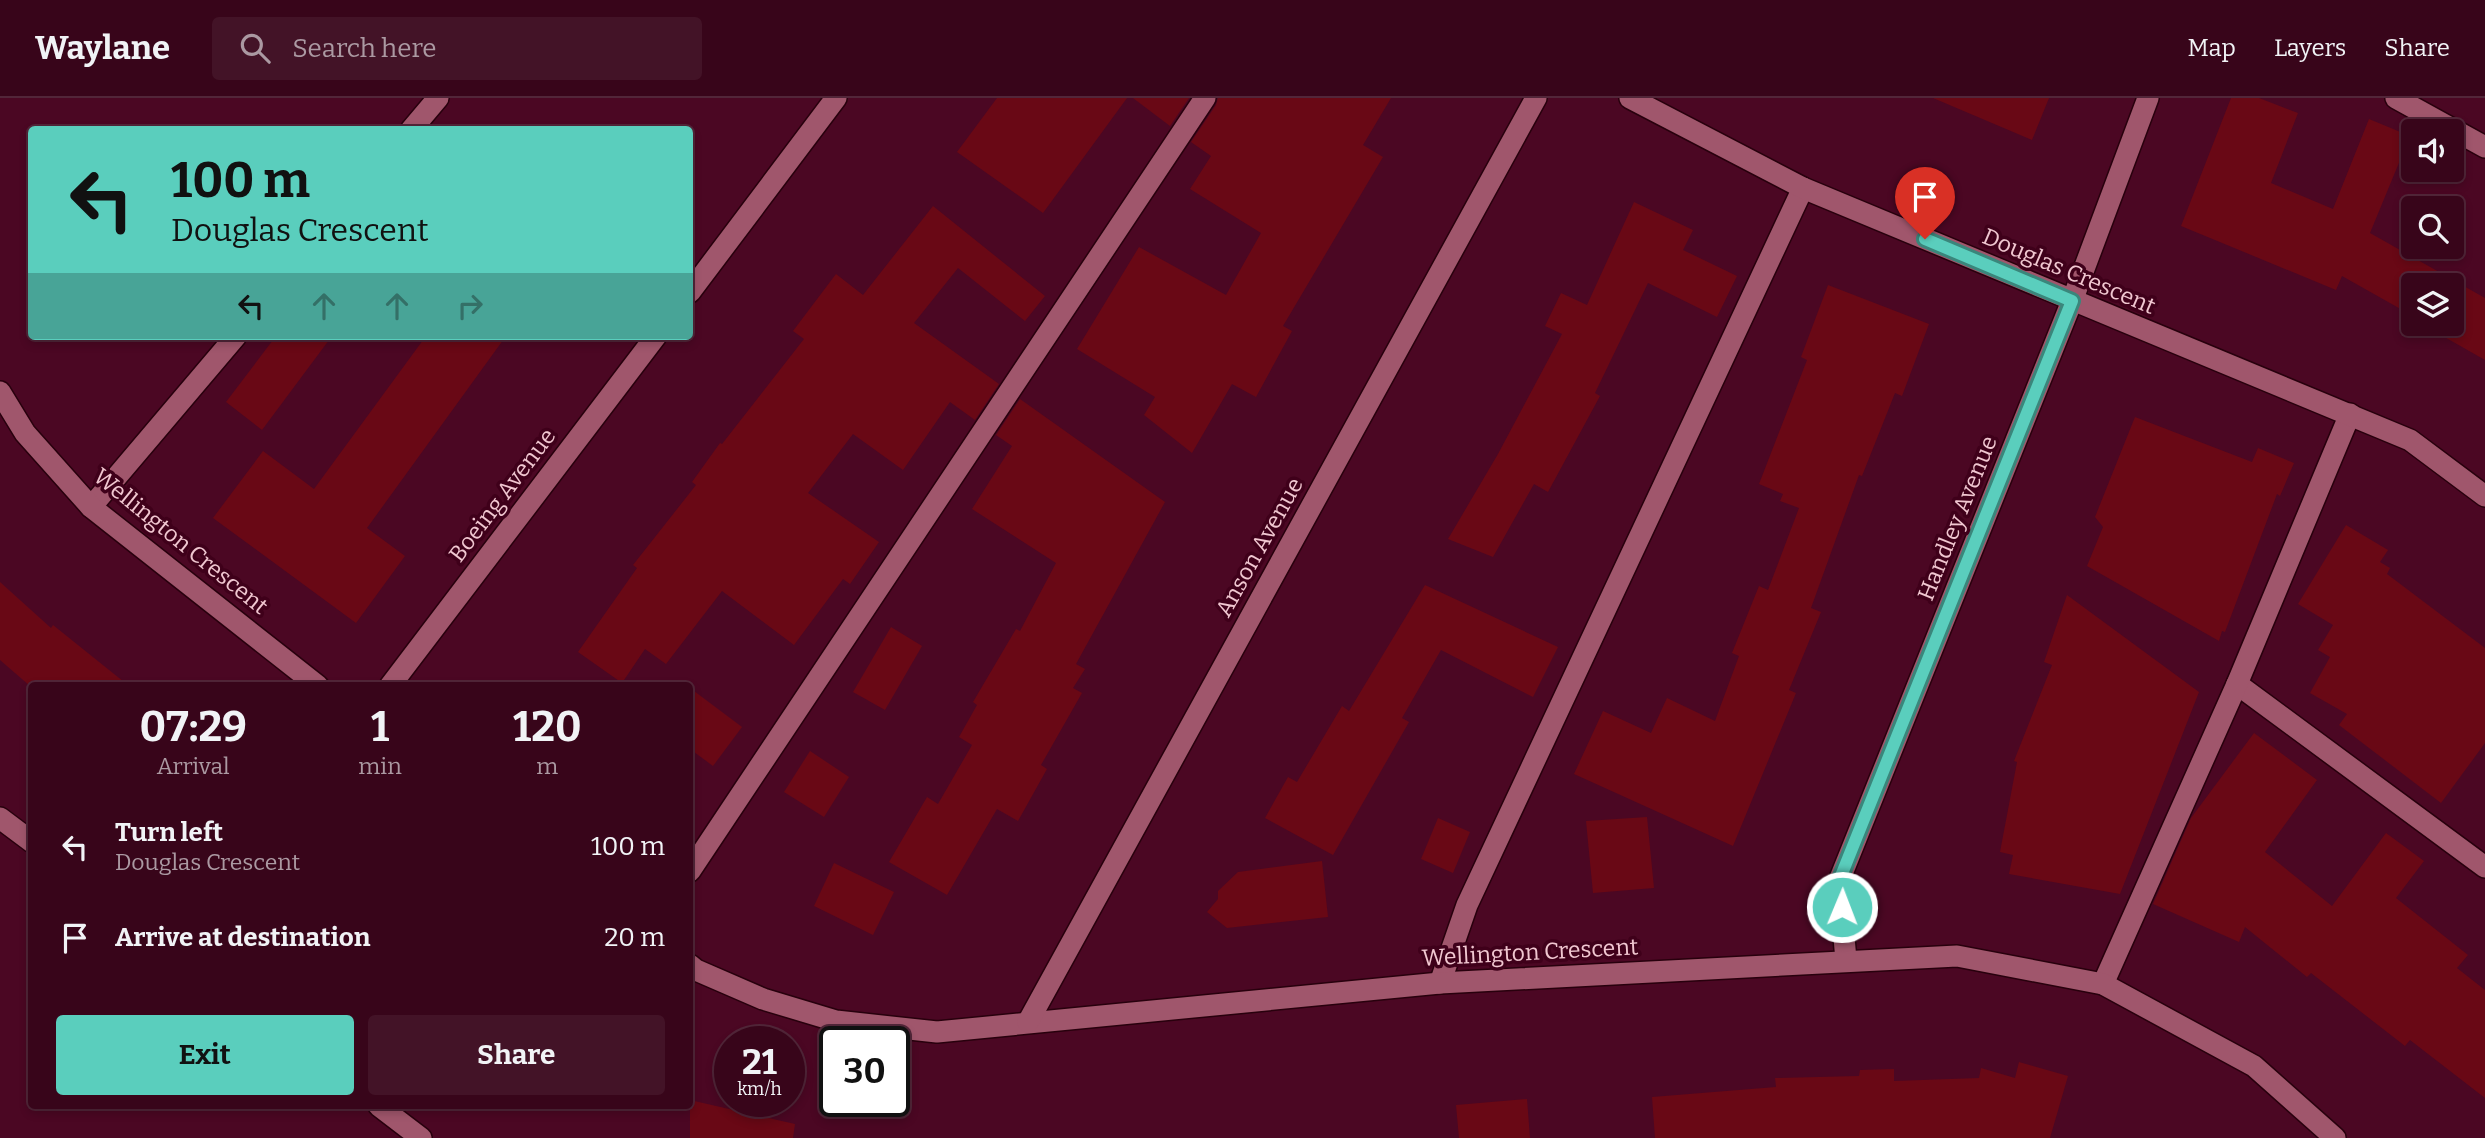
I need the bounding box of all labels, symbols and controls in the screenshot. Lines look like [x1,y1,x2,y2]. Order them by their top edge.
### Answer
search box [212,17,702,80]
text: Waylane [35,28,170,68]
icon: search [236,29,274,67]
text: Search here [292,33,437,64]
text: Map [2188,34,2236,62]
text: Layers [2274,34,2346,62]
text: Share [2384,34,2450,62]
map controls [2401,119,2464,336]
button: sound [2401,119,2464,182]
text: 100 m [171,151,310,210]
icon: left [56,154,147,245]
pin [1895,167,1955,239]
icon: arrive [1906,178,1944,216]
button: search [2401,196,2464,259]
text: Douglas Crescent [171,211,429,249]
street label: Douglas Crescent [1978,222,2160,320]
button: layers [2401,273,2464,336]
icon: left [232,287,270,325]
icon: ahead [305,287,343,325]
icon: ahead [378,287,416,325]
icon: right [451,287,489,325]
street label: Boeing Avenue [443,423,561,567]
street label: Handley Avenue [1911,432,2003,604]
street label: Wellington Crescent [88,462,274,620]
street label: Anson Avenue [1209,473,1309,621]
text: 07:29 [139,702,247,752]
text: 1 [371,702,389,752]
text: 120 [513,702,582,752]
text: Arrival [157,752,230,780]
text: min [358,752,402,780]
text: m [536,752,558,780]
text: Turn left [115,817,223,848]
icon: left [56,828,94,866]
text: 100 m [591,831,665,862]
text: Douglas Crescent [115,848,300,876]
position arrow [1805,870,1879,944]
icon: arrive [56,919,94,957]
text: Arrive at destination [115,922,370,953]
text: 20 m [604,922,665,953]
street label: Wellington Crescent [1421,932,1639,972]
button: Exit [56,1015,354,1095]
button: Share [368,1015,665,1095]
speed limit sign: 30 [819,1026,910,1117]
text: 21 [742,1041,777,1083]
text: km/h [737,1078,782,1100]

